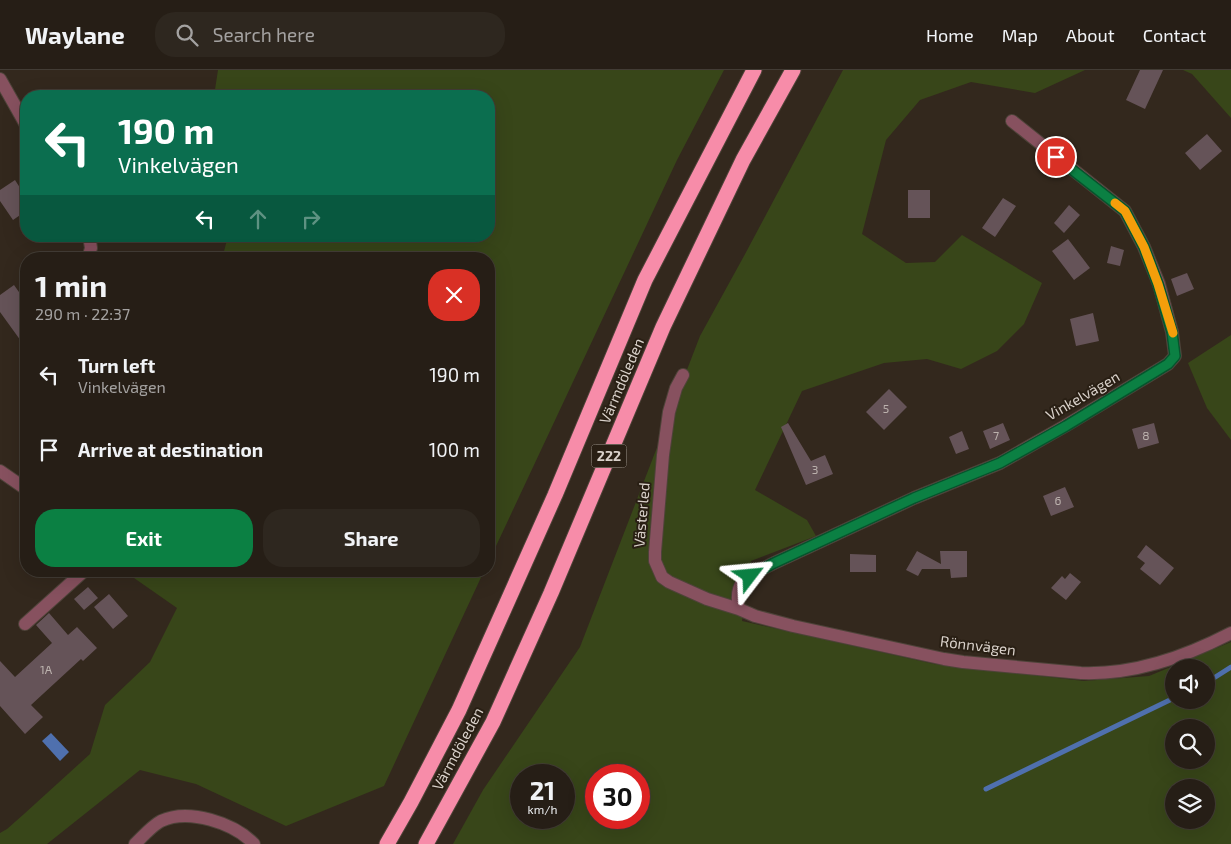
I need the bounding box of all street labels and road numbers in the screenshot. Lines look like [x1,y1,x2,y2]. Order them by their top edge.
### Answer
street label: Värmdöleden [595,335,647,426]
street label: Vinkelvägen [1042,367,1123,424]
road number: 222 [592,444,626,468]
street label: Västerled [629,482,653,548]
street label: Rönnvägen [939,631,1017,659]
street label: Värmdöleden [428,704,486,793]

